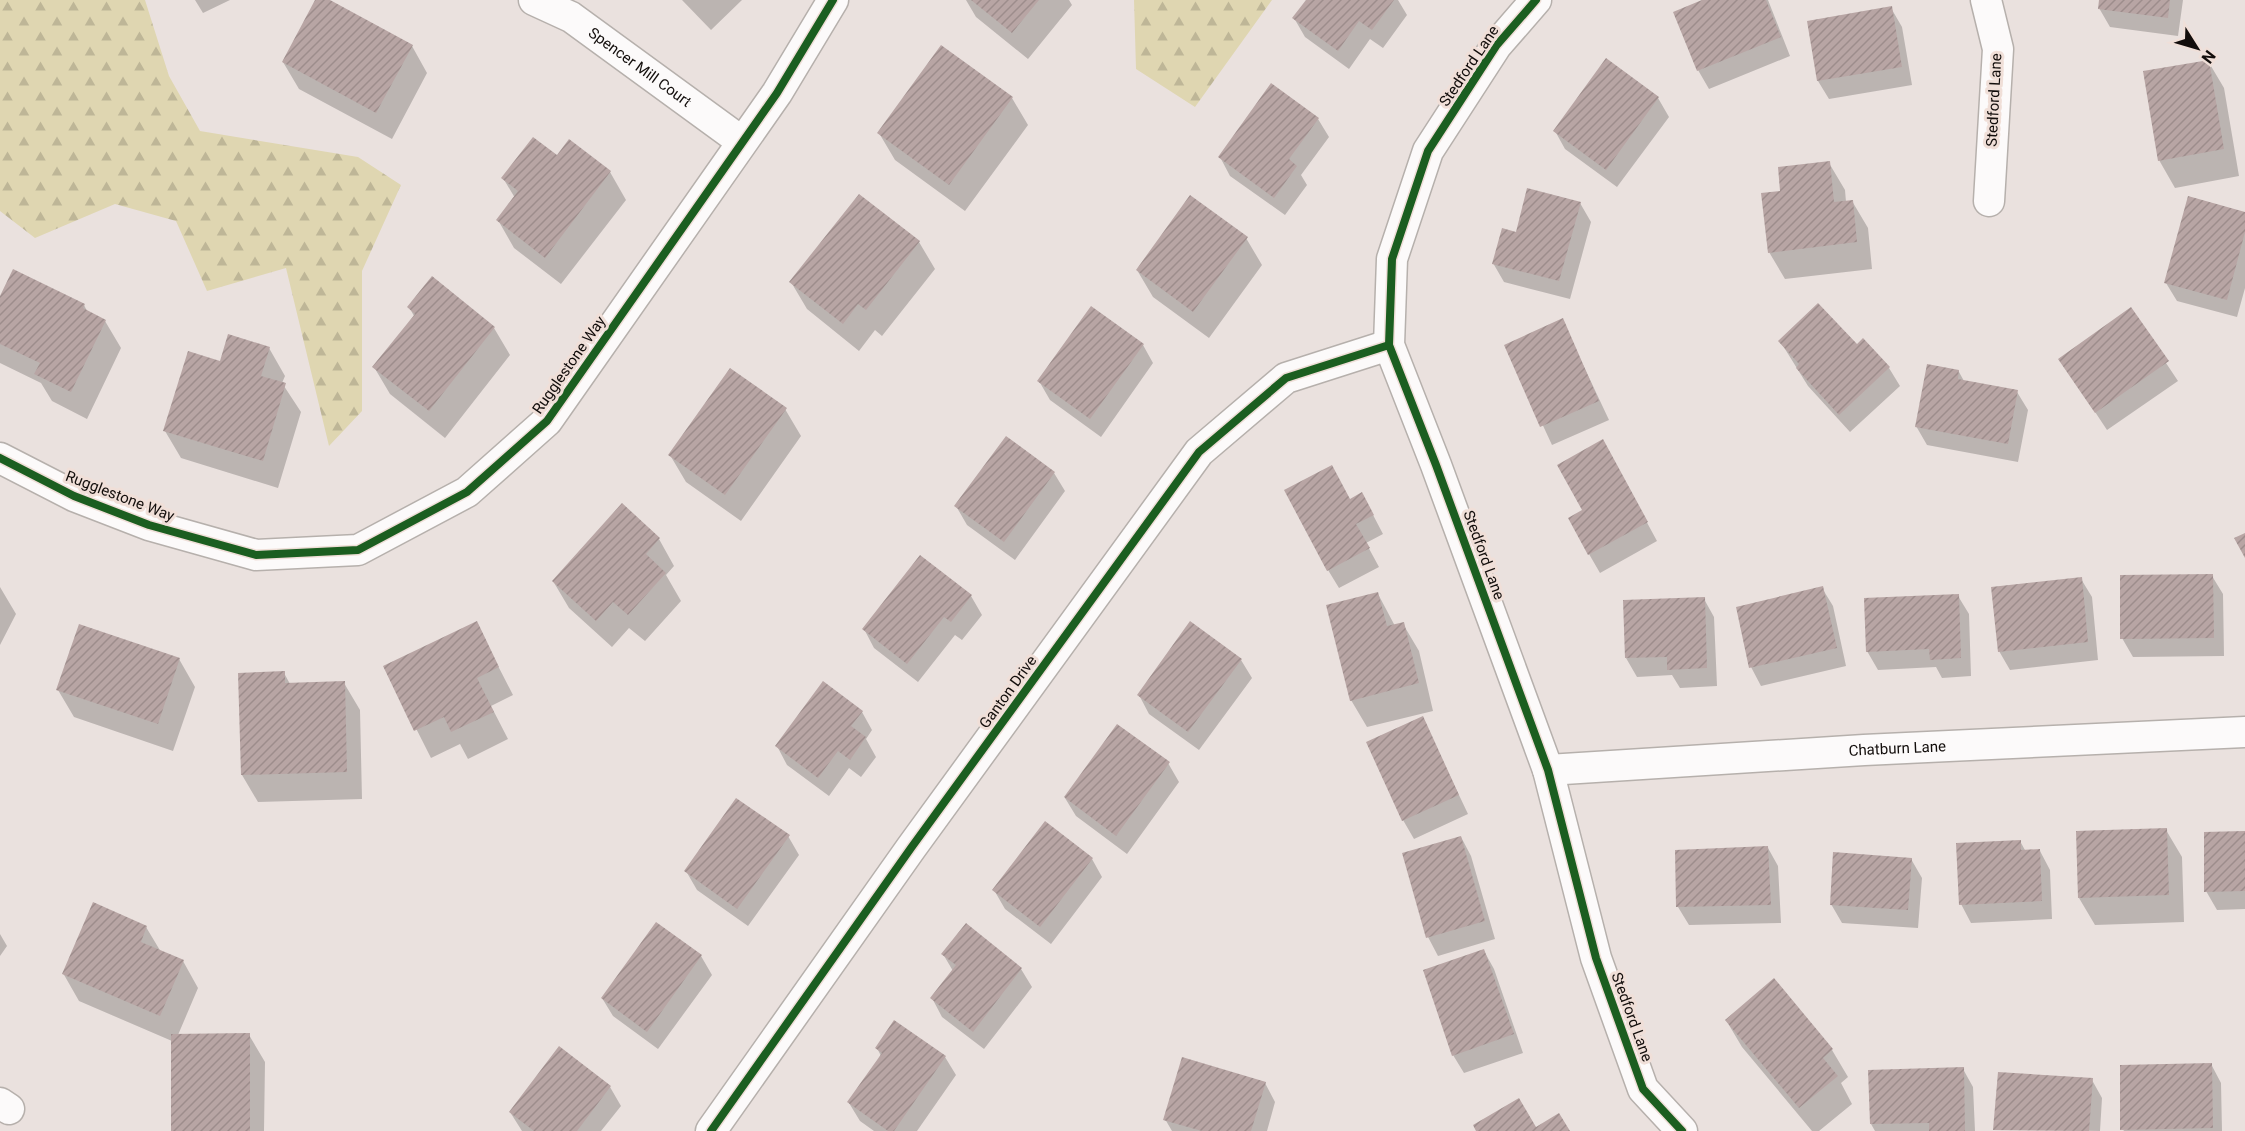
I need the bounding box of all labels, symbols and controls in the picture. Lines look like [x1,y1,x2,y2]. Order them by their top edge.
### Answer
north arrow [2167,18,2227,78]
street label: Stedford Lane [1435,22,1503,110]
street label: Spencer Mill Court [585,24,695,111]
text: N [2198,46,2220,67]
street label: Stedford Lane [1983,53,2005,147]
street label: Rugglestone Way [529,313,609,417]
street label: Rugglestone Way [63,467,177,525]
street label: Stedford Lane [1460,508,1508,602]
street label: Ganton Drive [976,652,1040,732]
street label: Chatburn Lane [1848,737,1946,760]
street label: Stedford Lane [1608,970,1656,1064]

